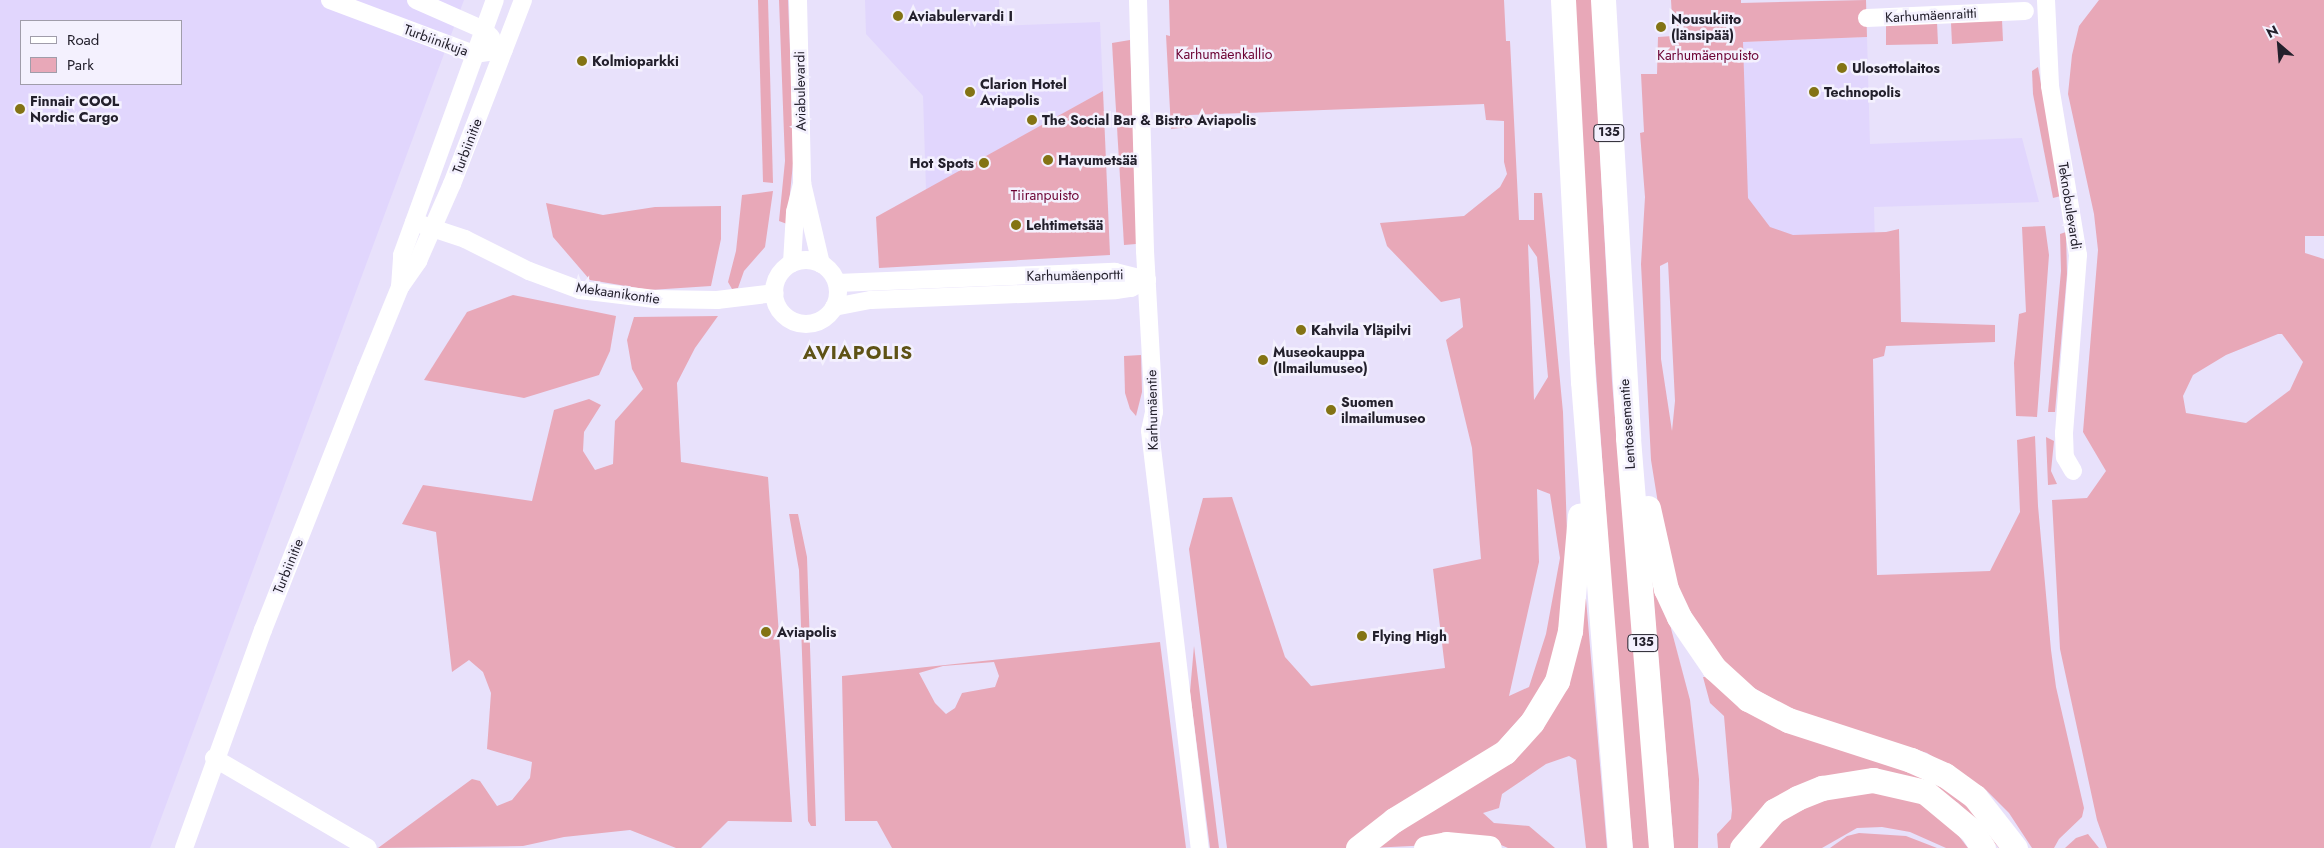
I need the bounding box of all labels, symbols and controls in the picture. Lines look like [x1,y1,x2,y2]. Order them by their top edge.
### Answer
street label: Karhumäenraitti [1885,4,1977,26]
place label: Aviabulervardi I [908,8,1013,24]
marker: Aviabulervardi I [892,10,904,22]
place label: Nousukiito (länsipää) [1671,11,1741,44]
legend [20,20,182,85]
north arrow [2254,20,2304,70]
text: N [2263,20,2282,43]
street label: Turbiinikuja [401,21,471,59]
marker: Nousukiito (länsipää) [1655,21,1667,33]
text: Road [67,29,99,51]
park label: Karhumäenkallio [1175,46,1273,62]
park label: Karhumäenpuisto [1657,47,1759,63]
street label: Aviabulevardi [791,51,809,131]
place label: Kolmioparkki [592,53,679,69]
text: Park [67,54,94,76]
marker: Kolmioparkki [576,55,588,67]
place label: Ulosottolaitos [1852,60,1940,76]
marker: Ulosottolaitos [1836,62,1848,74]
place label: Clarion Hotel Aviapolis [980,76,1067,108]
place label: Technopolis [1824,84,1901,100]
marker: Clarion Hotel Aviapolis [964,86,976,98]
marker: Technopolis [1808,86,1820,98]
place label: Finnair COOL Nordic Cargo [30,93,119,125]
marker: Finnair COOL Nordic Cargo [14,103,26,115]
place label: The Social Bar & Bistro Aviapolis [1042,112,1256,128]
marker: The Social Bar & Bistro Aviapolis [1026,114,1038,126]
street label: Turbiinitie [449,116,485,176]
road number: 135 [1593,124,1625,142]
place label: Havumetsää [1058,152,1137,168]
marker: Havumetsää [1042,154,1054,166]
place label: Hot Spots [910,155,974,171]
marker: Hot Spots [978,157,990,169]
street label: Teknobulevardi [2055,161,2085,251]
park label: Tiiranpuisto [1011,187,1079,203]
place label: Lehtimetsää [1026,217,1103,233]
marker: Lehtimetsää [1010,219,1022,231]
street label: Karhumäenportti [1026,266,1124,284]
street label: Mekaanikontie [575,279,661,307]
place label: Kahvila Yläpilvi [1311,322,1411,338]
marker: Kahvila Yläpilvi [1295,324,1307,336]
district label: AVIAPOLIS [802,342,914,364]
place label: Museokauppa (Ilmailumuseo) [1273,344,1368,377]
marker: Museokauppa (Ilmailumuseo) [1257,354,1269,366]
street label: Karhumäentie [1143,370,1161,450]
street label: Lentoasemantie [1615,378,1639,470]
place label: Suomen ilmailumuseo [1341,394,1426,427]
marker: Suomen ilmailumuseo [1325,404,1337,416]
street label: Turbiinitie [269,536,307,596]
place label: Aviapolis [777,624,836,640]
marker: Aviapolis [759,625,773,639]
place label: Flying High [1372,628,1447,644]
marker: Flying High [1356,630,1368,642]
road number: 135 [1627,634,1659,652]

